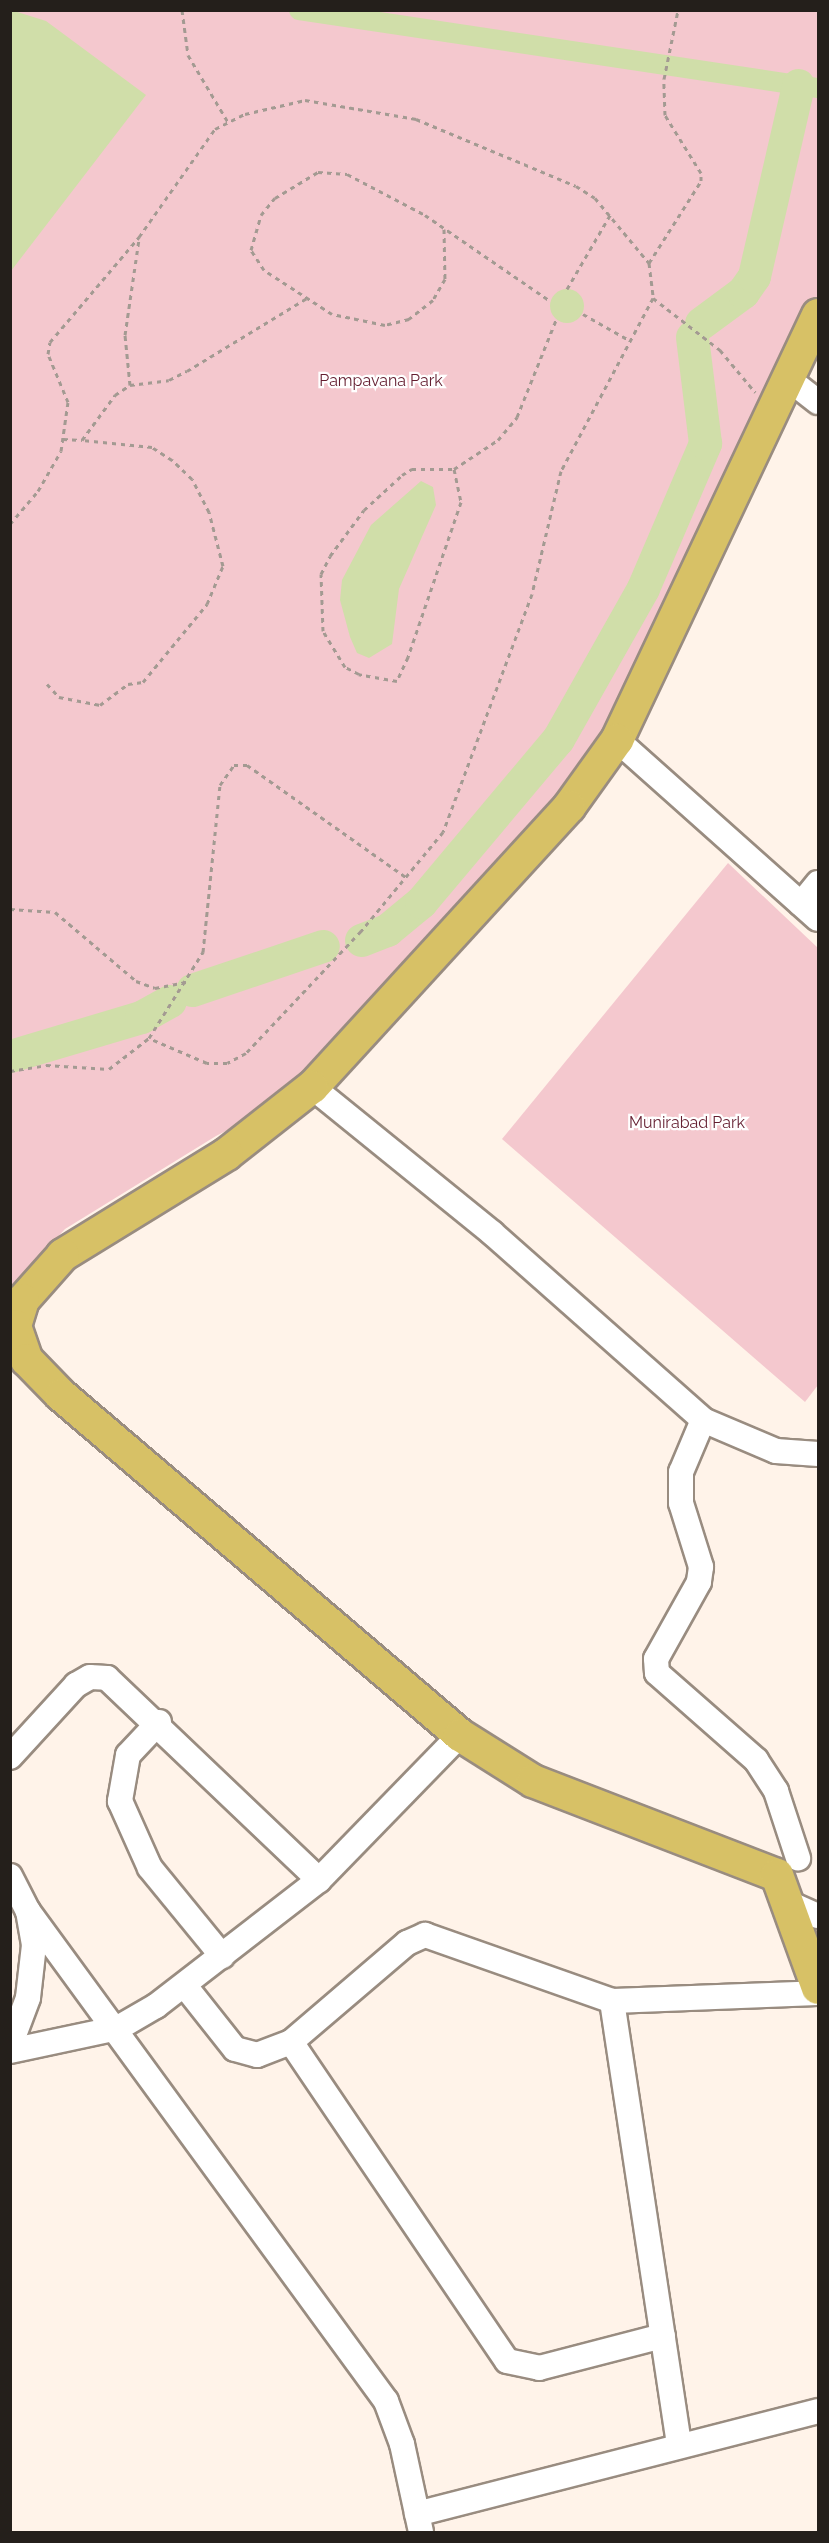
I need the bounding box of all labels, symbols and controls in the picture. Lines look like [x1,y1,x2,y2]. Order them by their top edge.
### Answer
park label: Pampavana Park [319,371,443,391]
park label: Munirabad Park [629,1113,745,1133]

